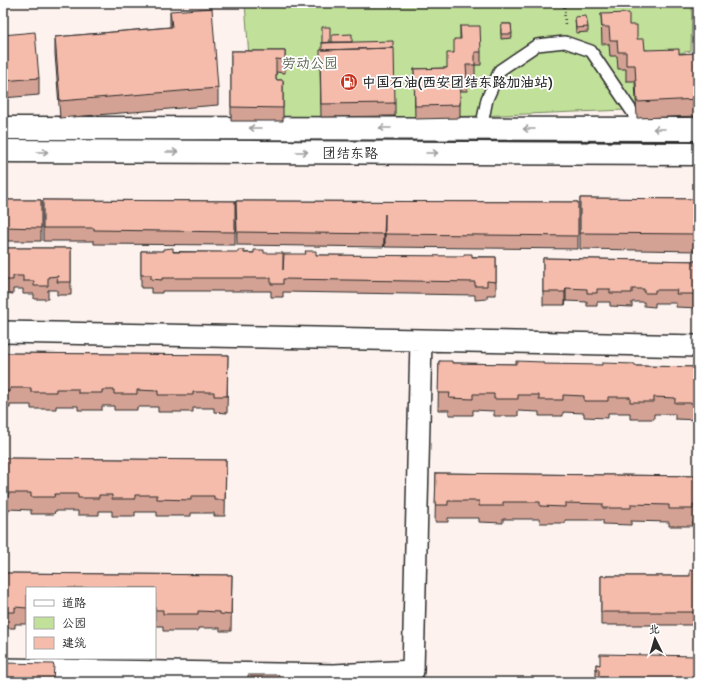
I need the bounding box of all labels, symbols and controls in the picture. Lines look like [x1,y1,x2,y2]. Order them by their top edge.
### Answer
park label: 劳动公园 [282,54,338,72]
fuel station icon: 中国石油(西安团结东路加油站) [339,72,359,92]
place label: 中国石油(西安团结东路加油站) [362,73,552,91]
one-way arrow [249,124,262,132]
one-way arrow [379,124,392,132]
one-way arrow [523,125,536,133]
one-way arrow [653,125,666,133]
street label: 团结东路 [322,144,378,162]
one-way arrow [35,148,48,156]
one-way arrow [165,148,178,156]
one-way arrow [295,148,308,156]
one-way arrow [425,149,438,157]
legend [26,587,156,659]
text: 道路 [62,595,86,610]
text: 公园 [62,615,86,630]
north arrow [635,619,675,659]
text: 北 [648,622,660,636]
text: 建筑 [62,635,86,650]

